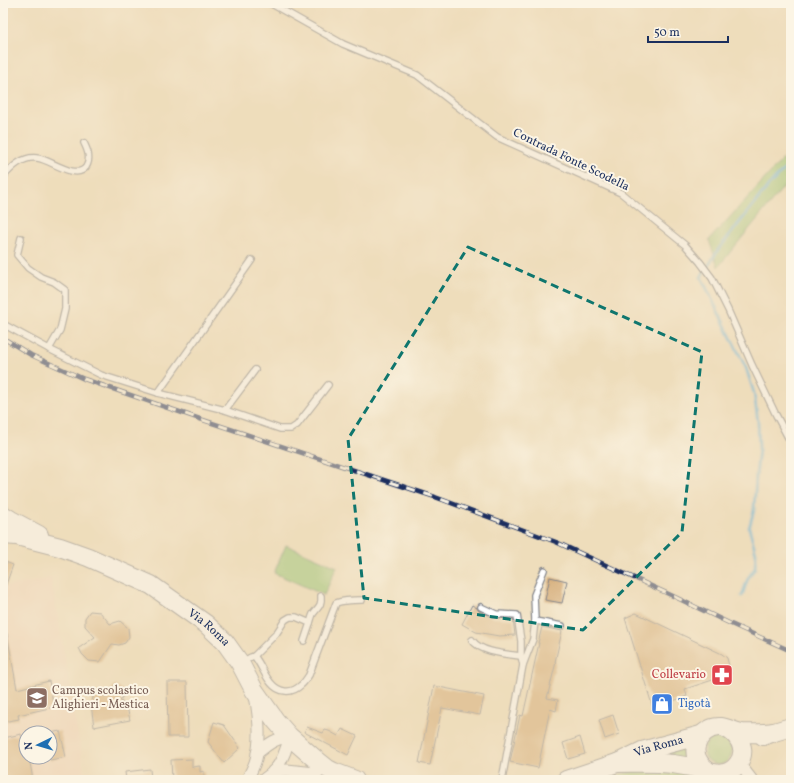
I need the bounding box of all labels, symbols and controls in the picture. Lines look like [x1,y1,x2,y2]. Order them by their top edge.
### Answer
scale bar [648,18,728,44]
text: 50 m [654,25,680,41]
street label: Contrada Fonte Scodella [510,125,632,195]
street label: Via Roma [184,605,234,650]
pharmacy icon: Collevario [709,662,735,688]
place label: Collevario [652,667,706,683]
place label: Campus scolastico Alighieri - Mestica [52,683,149,713]
school or university icon: Campus scolastico Alighieri - Mestica [24,685,50,711]
shop icon: Tigotà [649,691,675,717]
place label: Tigotà [678,696,711,712]
north arrow [18,725,58,765]
street label: Via Roma [632,732,685,762]
text: N [22,741,37,750]

